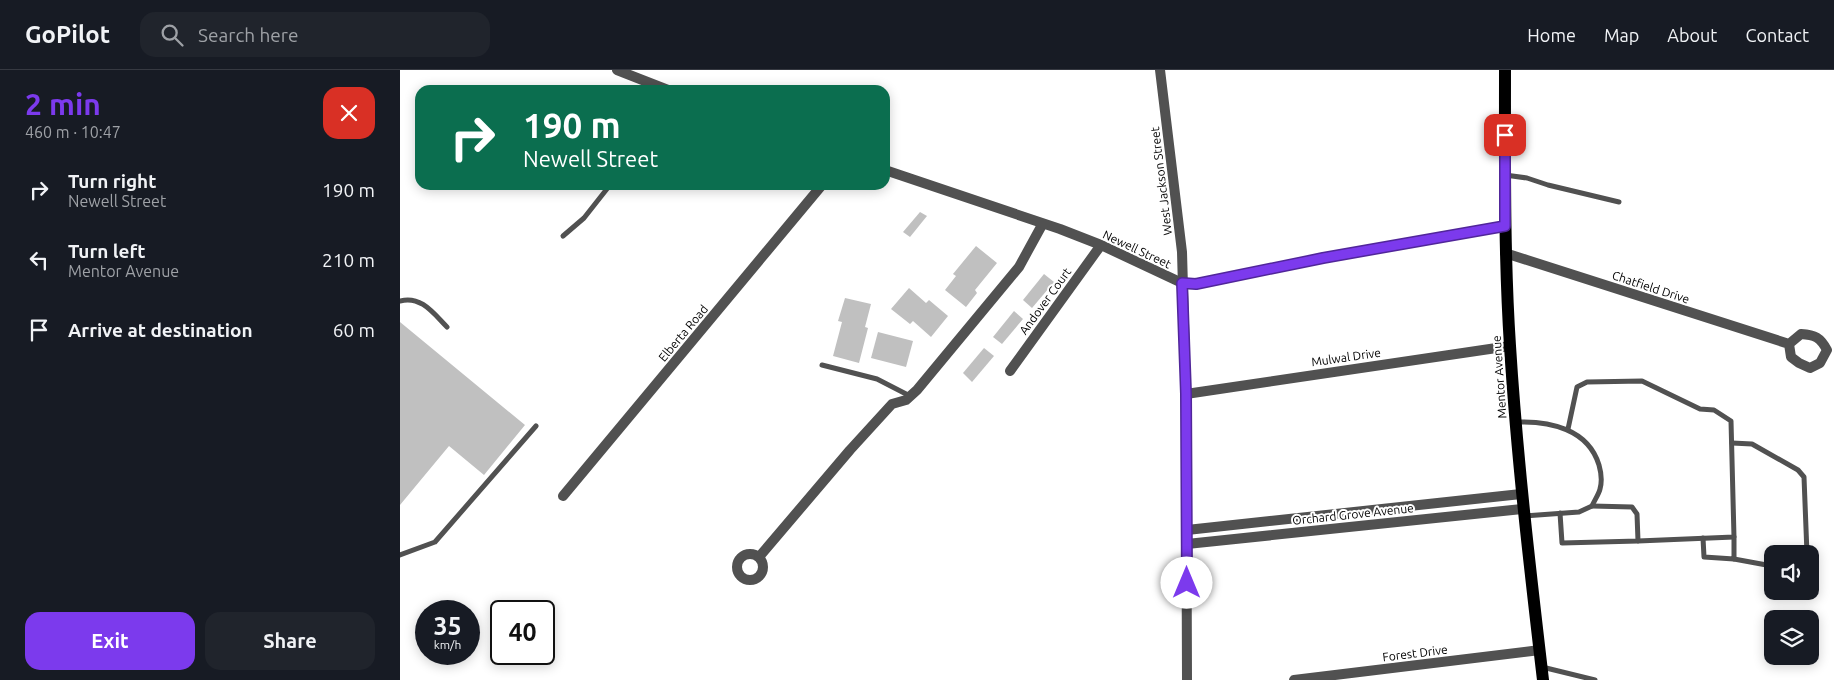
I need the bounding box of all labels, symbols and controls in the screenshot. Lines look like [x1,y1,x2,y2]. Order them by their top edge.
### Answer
search box [140,12,490,57]
text: GoPilot [25,21,110,48]
icon: search [158,21,186,49]
text: Search here [198,24,298,46]
text: Home [1527,25,1576,45]
text: Map [1604,25,1639,45]
text: About [1667,25,1717,45]
text: Contact [1745,25,1809,45]
text: 2 min [25,87,101,121]
button: close [323,87,375,139]
icon: right [440,105,505,170]
text: 190 m [523,105,621,145]
pin [1484,114,1526,156]
icon: arrive [1491,121,1519,149]
text: 460 m · 10:47 [25,123,121,141]
street label: West Jackson Street [1148,126,1174,236]
text: Newell Street [523,146,658,171]
text: Turn right [68,170,156,192]
icon: right [25,176,53,204]
text: 190 m [322,179,375,201]
text: Newell Street [68,192,166,210]
street label: Newell Street [1101,228,1173,271]
text: Turn left [68,240,146,262]
icon: left [25,246,53,274]
text: 210 m [322,249,375,271]
text: Mentor Avenue [68,262,179,280]
street label: Andover Court [1017,265,1074,337]
street label: Chatfield Drive [1611,268,1691,306]
street label: Elberta Road [656,302,710,364]
icon: arrive [25,316,53,344]
text: Arrive at destination [68,319,253,341]
text: 60 m [333,319,375,341]
street label: Mentor Avenue [1490,335,1508,419]
street label: Mulwal Drive [1310,346,1382,368]
street label: Orchard Grove Avenue [1292,501,1414,527]
map controls [1764,545,1819,665]
button: sound [1764,545,1819,600]
position arrow [1160,556,1212,608]
speed limit sign: 40 [490,600,555,665]
button: layers [1764,610,1819,665]
button: Exit [25,612,195,670]
button: Share [205,612,375,670]
text: 35 [433,612,462,640]
text: km/h [434,638,461,651]
street label: Forest Drive [1382,643,1448,663]

